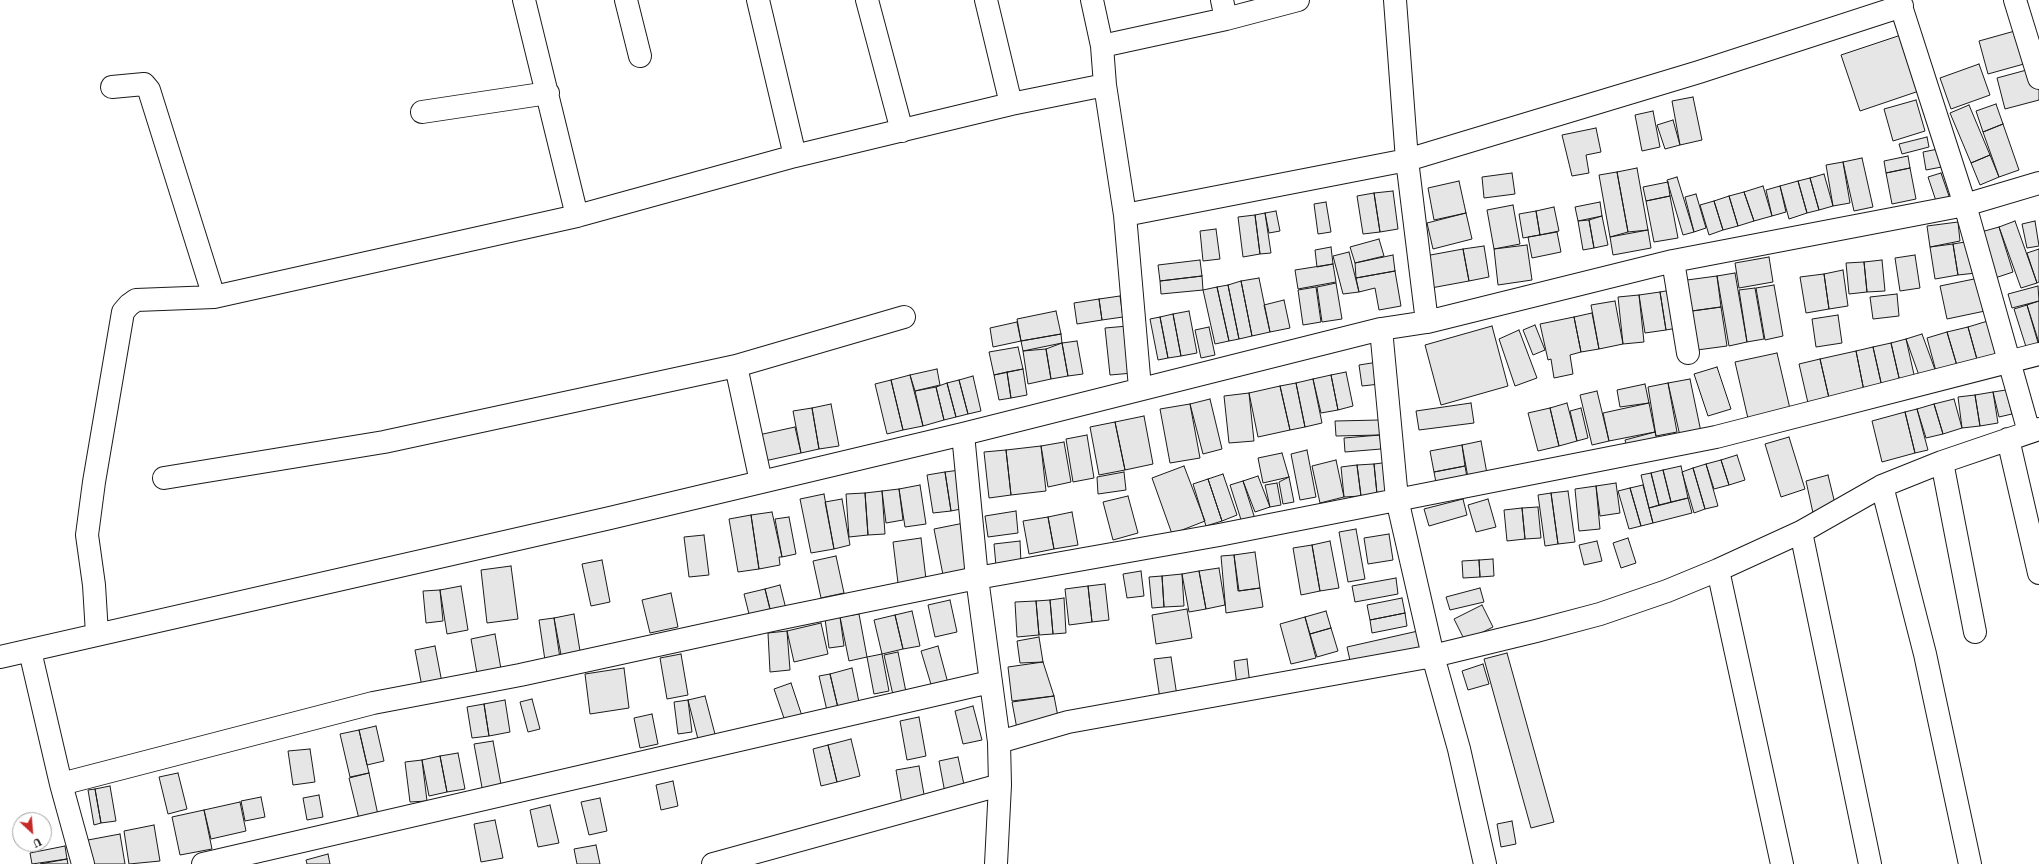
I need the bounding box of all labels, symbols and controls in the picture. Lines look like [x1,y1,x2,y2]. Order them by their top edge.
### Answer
north arrow [12,812,52,852]
text: U [30,834,44,851]

